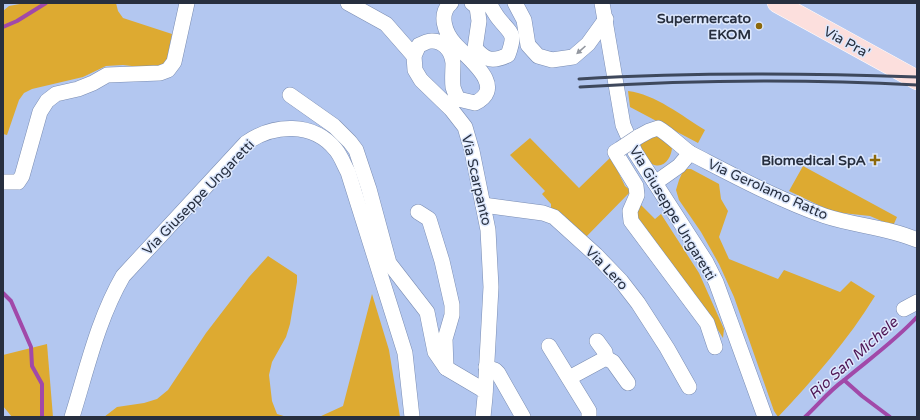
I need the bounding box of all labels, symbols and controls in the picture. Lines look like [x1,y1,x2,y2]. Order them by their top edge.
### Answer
place label: Supermercato EKOM [657,10,751,43]
marker: Supermercato EKOM [754,21,764,31]
street label: Via Pra' [821,23,873,62]
one-way arrow [576,45,587,54]
street label: Via Scarpanto [458,133,495,227]
street label: Via Giuseppe Ungaretti [139,136,258,259]
street label: Via Giuseppe Ungaretti [626,143,719,284]
place label: Biomedical SpA [761,152,867,169]
marker: Biomedical SpA [869,154,881,166]
street label: Via Gerolamo Ratto [705,155,831,224]
street label: Via Lero [582,243,632,294]
water label: Rio San Michele [805,312,903,403]

